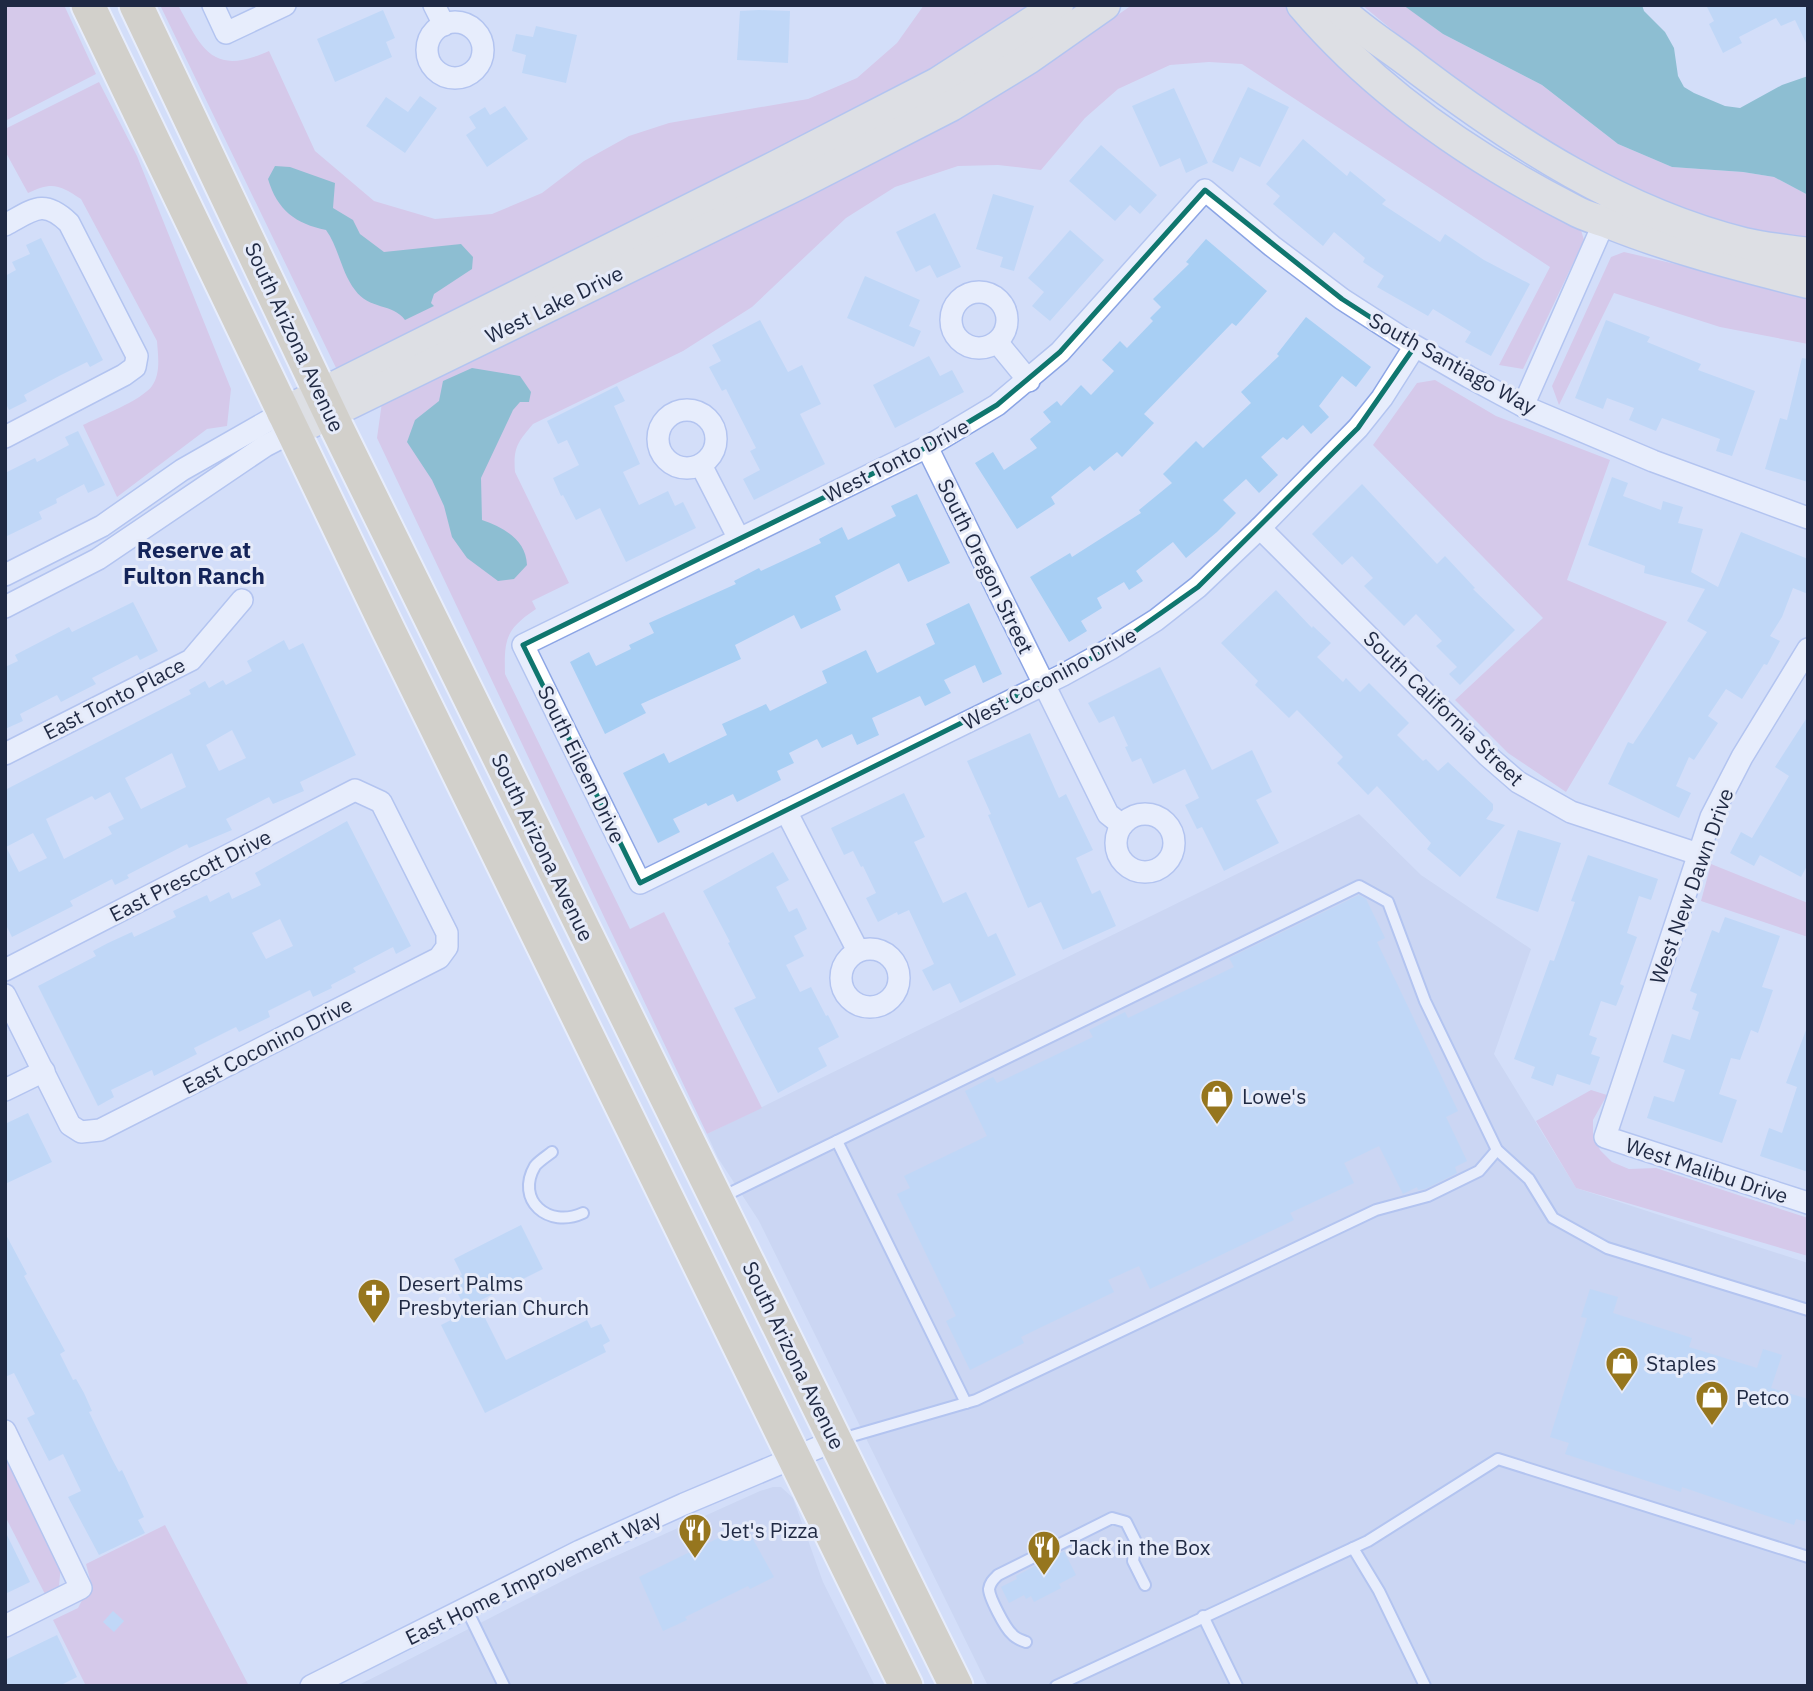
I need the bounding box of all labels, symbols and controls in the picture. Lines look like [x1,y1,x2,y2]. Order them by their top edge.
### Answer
street label: South Arizona Avenue [239,238,351,436]
street label: West Lake Drive [480,259,628,349]
street label: South Santiago Way [1364,305,1542,421]
street label: West Tonto Drive [819,411,973,509]
street label: South Oregon Street [931,474,1041,658]
district label: Reserve at Fulton Ranch [123,534,265,590]
street label: West Coconino Drive [957,620,1141,736]
street label: South California Street [1358,624,1530,792]
street label: East Tonto Place [38,650,190,746]
street label: South Eileen Drive [532,681,632,847]
street label: South Arizona Avenue [485,748,601,946]
street label: West New Dawn Drive [1642,784,1740,988]
street label: East Prescott Drive [104,822,276,928]
street label: East Coconino Drive [177,990,357,1100]
shop icon: Lowe's [1198,1077,1236,1126]
place label: Lowe's [1242,1082,1306,1110]
street label: West Malibu Drive [1622,1131,1792,1209]
street label: South Arizona Avenue [736,1256,852,1454]
place label: Desert Palms Presbyterian Church [398,1269,589,1321]
church icon: Desert Palms Presbyterian Church [355,1276,393,1325]
shop icon: Staples [1603,1344,1641,1393]
place label: Staples [1646,1349,1716,1377]
shop icon: Petco [1693,1378,1731,1427]
place label: Petco [1736,1383,1789,1411]
street label: East Home Improvement Way [400,1503,666,1651]
restaurant icon: Jet's Pizza [676,1511,714,1560]
place label: Jet's Pizza [720,1516,819,1544]
restaurant icon: Jack in the Box [1025,1528,1063,1577]
place label: Jack in the Box [1068,1533,1211,1561]

